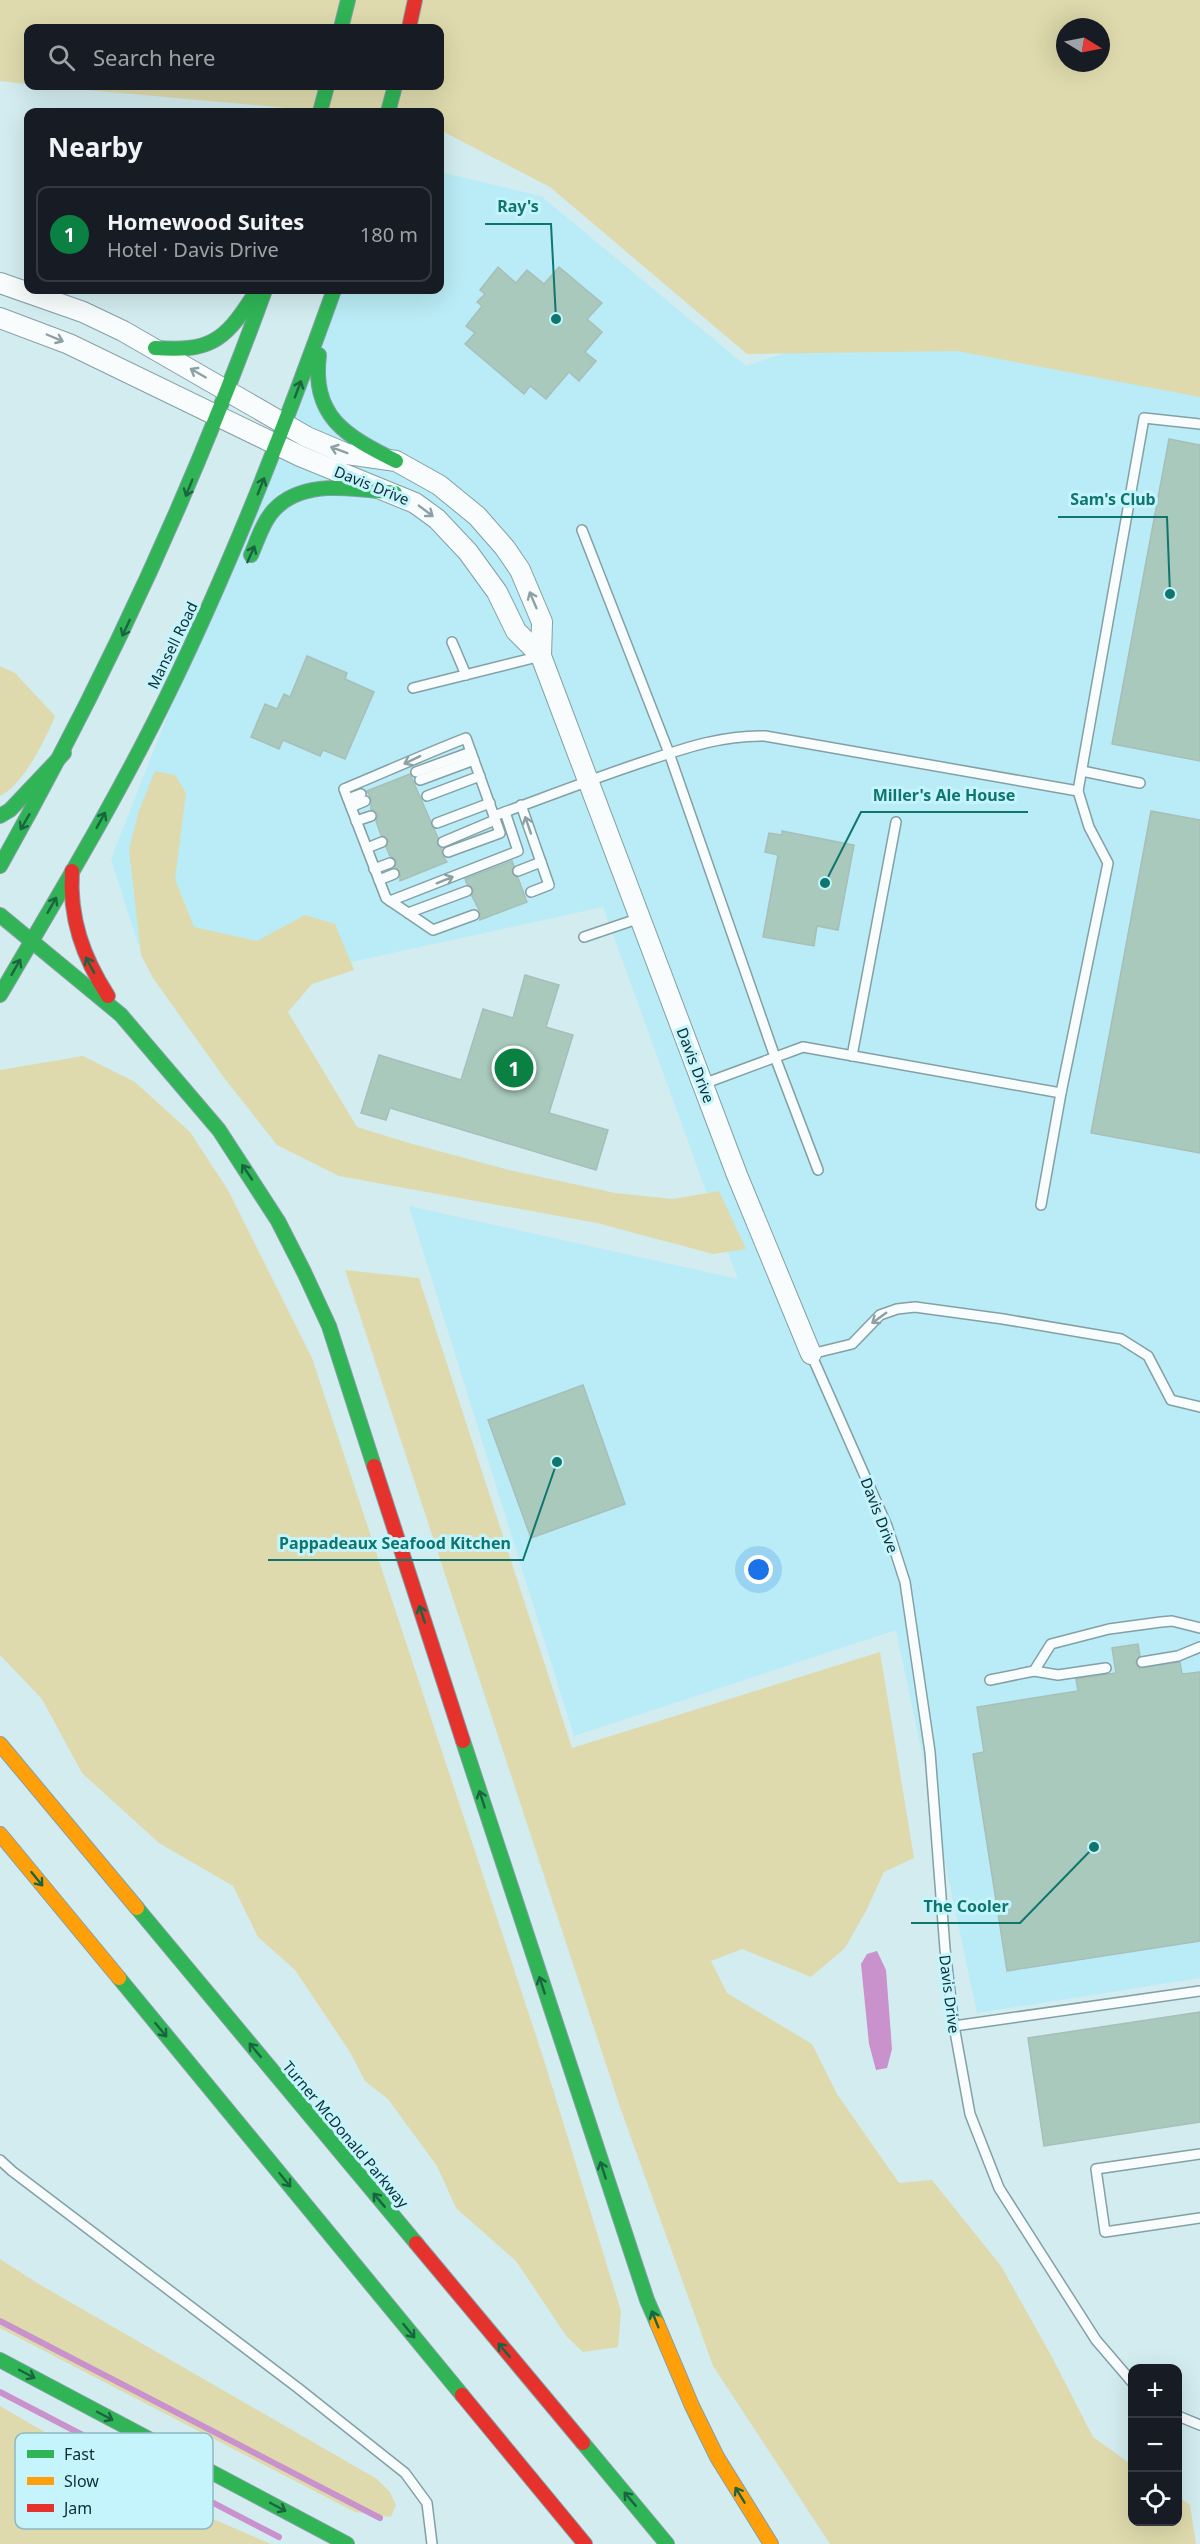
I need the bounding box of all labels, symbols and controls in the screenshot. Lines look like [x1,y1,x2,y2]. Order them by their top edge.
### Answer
north arrow [1056,18,1110,72]
search box [24,24,444,90]
icon: search [45,41,78,74]
text: Search here [93,42,215,72]
text: Nearby [48,129,143,165]
callout: Ray's [485,190,551,224]
text: Ray's [497,195,539,217]
text: Homewood Suites [107,206,304,236]
text: 1 [64,221,75,248]
text: 180 m [360,221,418,248]
text: Hotel · Davis Drive [107,236,279,263]
one-way arrow [45,333,64,344]
one-way arrow [190,367,207,379]
one-way arrow [293,380,304,399]
one-way arrow [330,444,349,455]
street label: Davis Drive [332,461,412,509]
one-way arrow [256,477,267,495]
one-way arrow [183,478,194,497]
callout: Sam's Club [1058,483,1167,517]
text: Sam's Club [1070,488,1156,510]
one-way arrow [417,505,433,517]
one-way arrow [246,546,258,564]
one-way arrow [527,591,538,609]
street label: Mansell Road [142,598,202,692]
one-way arrow [120,619,132,637]
one-way arrow [403,755,421,766]
callout: Miller's Ale House [861,778,1028,812]
text: Miller's Ale House [873,784,1015,806]
one-way arrow [95,812,107,829]
one-way arrow [19,813,31,830]
one-way arrow [522,816,533,835]
one-way arrow [435,873,454,884]
one-way arrow [46,897,58,914]
one-way arrow [84,957,95,975]
one-way arrow [10,959,22,976]
street label: Davis Drive [673,1025,719,1105]
pin: 1 [494,1046,534,1090]
one-way arrow [241,1164,253,1180]
one-way arrow [872,1312,888,1325]
street label: Davis Drive [857,1475,903,1555]
callout: Pappadeaux Seafood Kitchen [268,1526,523,1560]
text: Pappadeaux Seafood Kitchen [279,1532,511,1554]
your location [744,1555,773,1584]
one-way arrow [416,1605,427,1624]
one-way arrow [476,1790,487,1809]
one-way arrow [31,1871,44,1887]
callout: The Cooler [911,1889,1020,1923]
text: The Cooler [923,1895,1009,1917]
street label: Davis Drive [935,1954,965,2034]
one-way arrow [536,1976,547,1995]
one-way arrow [155,2022,168,2038]
one-way arrow [248,2042,261,2058]
street label: Turner McDonald Parkway [279,2056,414,2212]
one-way arrow [597,2161,608,2180]
one-way arrow [279,2172,292,2188]
one-way arrow [373,2192,386,2208]
one-way arrow [649,2311,660,2329]
one-way arrow [403,2323,416,2339]
one-way arrow [498,2342,511,2358]
map controls [1128,2364,1182,2526]
button: + [1128,2364,1182,2418]
one-way arrow [18,2368,35,2380]
one-way arrow [96,2411,114,2422]
button: − [1128,2418,1182,2472]
legend [15,2433,213,2529]
text: Fast [64,2443,95,2465]
text: Slow [64,2470,99,2492]
button: locate [1128,2472,1182,2526]
one-way arrow [733,2487,745,2504]
one-way arrow [623,2492,637,2507]
text: Jam [62,2497,92,2519]
one-way arrow [268,2502,286,2513]

